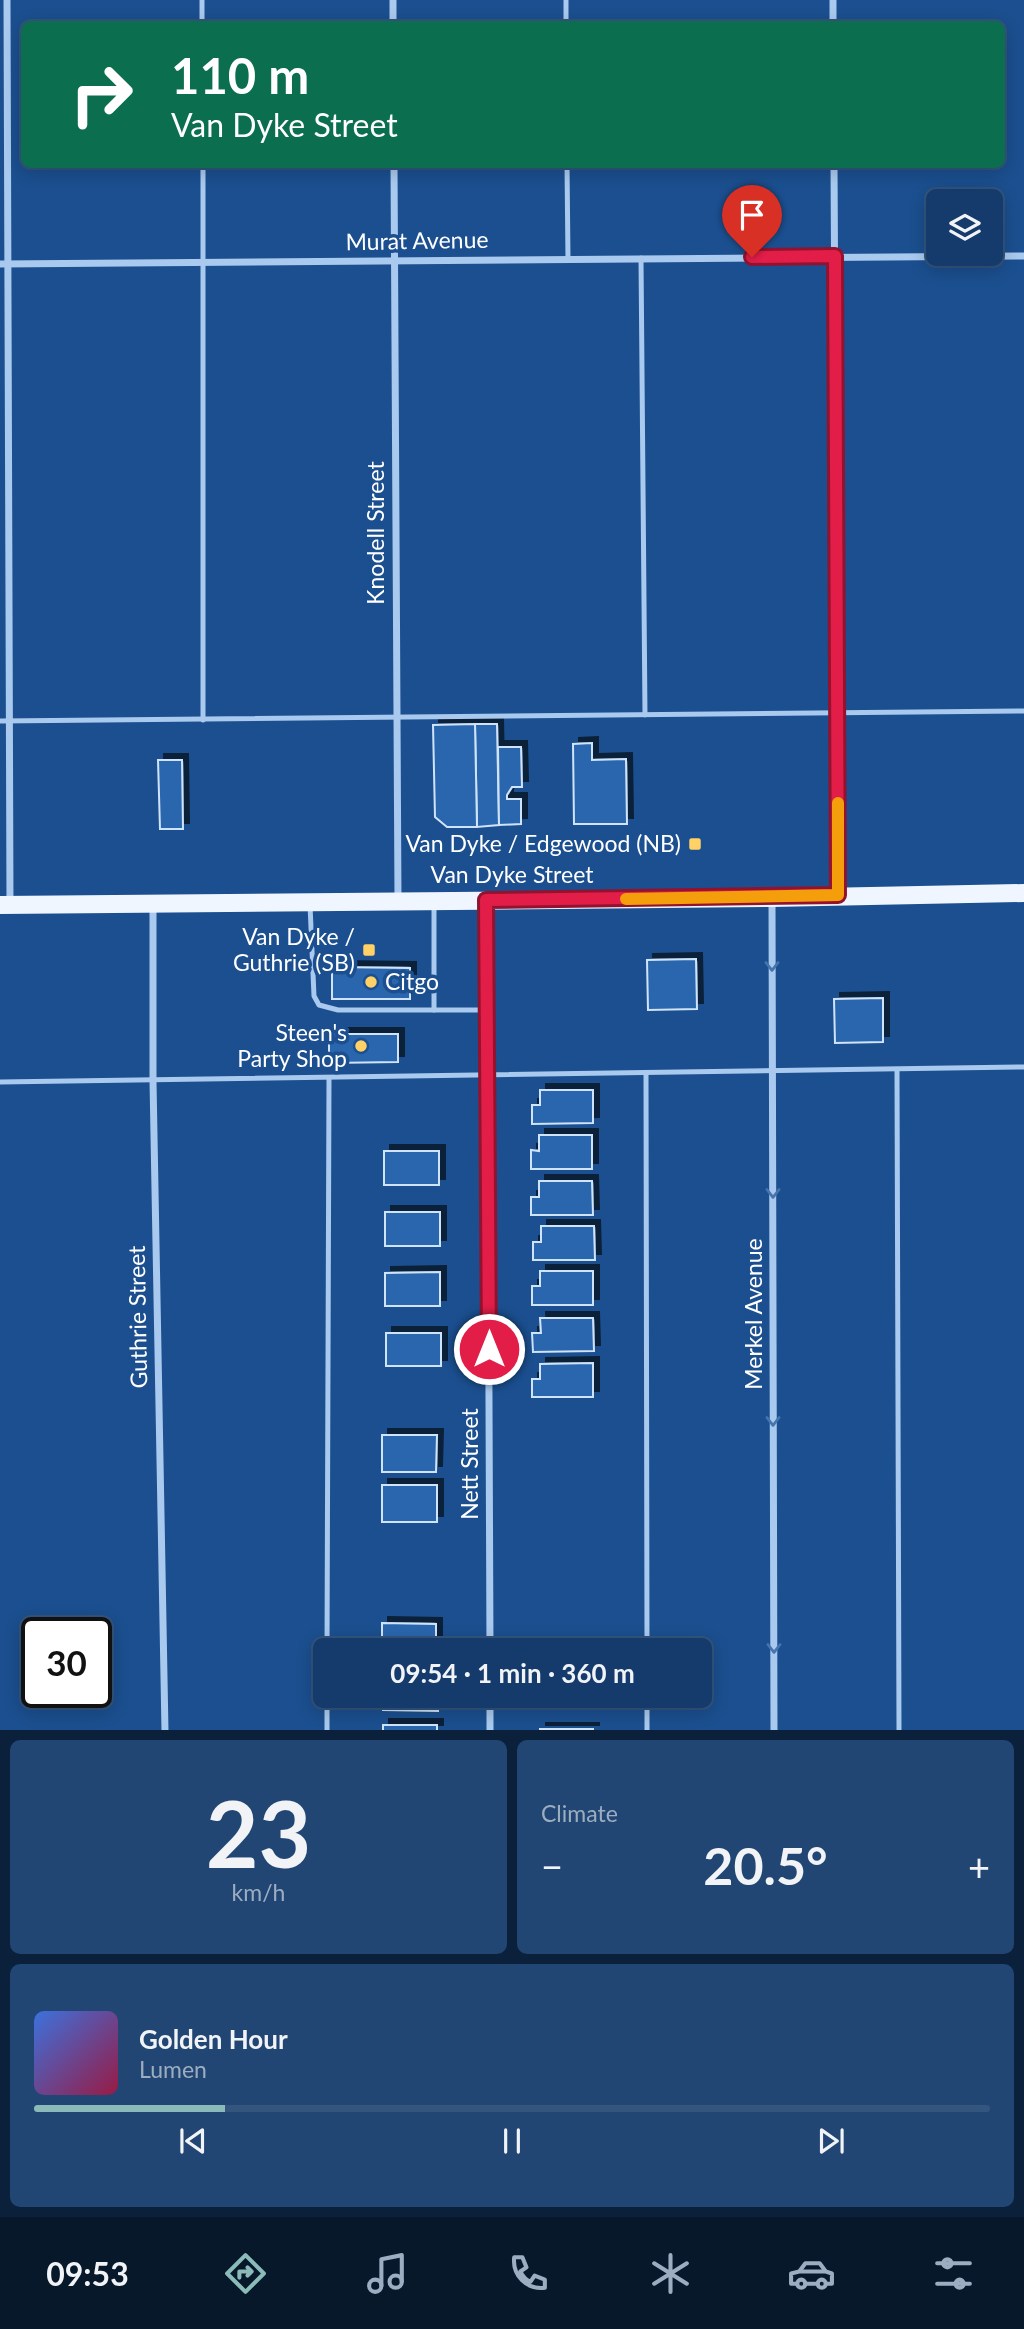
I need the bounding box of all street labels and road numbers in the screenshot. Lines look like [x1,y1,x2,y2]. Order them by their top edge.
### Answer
street label: Murat Avenue [345,225,489,255]
street label: Knodell Street [361,461,389,605]
street label: Van Dyke Street [431,860,594,888]
street label: Merkel Avenue [739,1238,767,1390]
street label: Guthrie Street [122,1245,152,1389]
street label: Nett Street [455,1408,483,1520]

